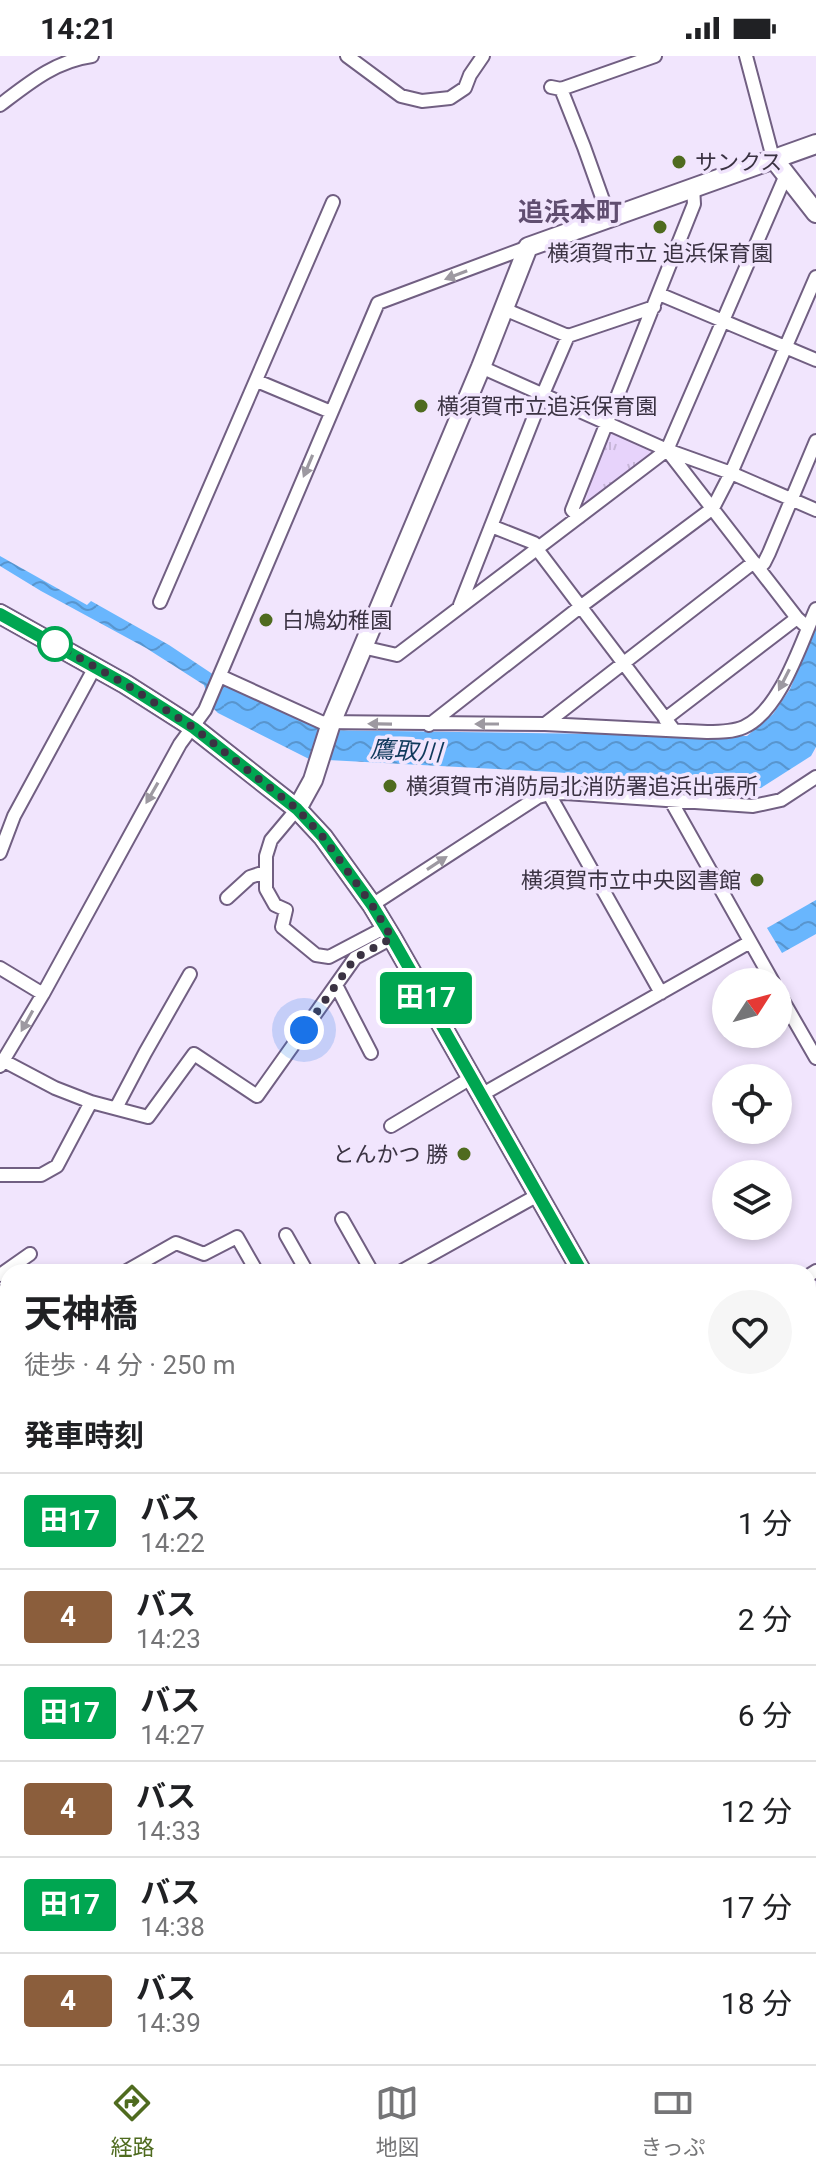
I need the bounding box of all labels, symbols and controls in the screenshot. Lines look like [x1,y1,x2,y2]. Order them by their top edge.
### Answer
text: 14:21 [40,11,117,46]
place label: サンクス [695,150,782,175]
marker: サンクス [670,153,688,171]
district label: 追浜本町 [518,197,622,227]
marker: 横須賀市立 追浜保育園 [651,218,669,236]
place label: 横須賀市立 追浜保育園 [547,241,773,266]
one-way arrow [444,269,468,282]
place label: 横須賀市立追浜保育園 [437,394,657,419]
marker: 横須賀市立追浜保育園 [412,397,430,415]
one-way arrow [302,454,315,478]
place label: 白鳩幼稚園 [282,608,392,633]
marker: 白鳩幼稚園 [257,611,275,629]
unlabelled marker [38,627,72,661]
one-way arrow [778,669,791,692]
one-way arrow [367,718,392,730]
one-way arrow [474,718,499,730]
water label: 鷹取川 [369,735,446,767]
place label: 横須賀市消防局北消防署追浜出張所 [406,774,758,799]
marker: 横須賀市消防局北消防署追浜出張所 [381,777,399,795]
one-way arrow [146,782,159,805]
one-way arrow [427,855,448,870]
place label: 横須賀市立中央図書館 [521,868,741,893]
marker: 横須賀市立中央図書館 [748,871,766,889]
north arrow [712,968,792,1048]
map controls [712,968,792,1240]
line badge: 田17 [380,972,472,1024]
text: 田17 [396,981,456,1014]
one-way arrow [20,1010,34,1032]
your location [284,1010,324,1050]
button: locate [712,1064,792,1144]
place label: とんかつ 勝 [333,1142,448,1167]
marker: とんかつ 勝 [455,1145,473,1163]
button: layers [712,1160,792,1240]
button: heart [708,1290,792,1374]
text: 天神橋 [24,1292,138,1336]
text: 徒歩 · 4 分 · 250 m [24,1350,236,1380]
text: 発車時刻 [24,1418,144,1453]
text: バス [140,1491,200,1526]
text: 田17 [40,1504,100,1537]
text: 1 分 [738,1506,792,1541]
text: 14:22 [140,1528,205,1558]
text: バス [136,1587,196,1622]
text: 4 [60,1600,76,1633]
text: 2 分 [738,1602,792,1637]
text: 14:23 [136,1624,201,1654]
text: バス [140,1683,200,1718]
text: 田17 [40,1696,100,1729]
text: 6 分 [738,1698,792,1733]
text: 14:27 [140,1720,205,1750]
text: バス [136,1779,196,1814]
text: 4 [60,1792,76,1825]
text: 12 分 [721,1794,792,1829]
text: 14:33 [136,1816,201,1846]
text: バス [140,1875,200,1910]
text: 田17 [40,1888,100,1921]
text: 17 分 [721,1890,792,1925]
text: 14:38 [140,1912,205,1942]
text: バス [136,1971,196,2006]
text: 4 [60,1984,76,2017]
text: 18 分 [721,1986,792,2021]
text: 14:39 [136,2008,201,2038]
tab: 経路 [110,2081,154,2161]
tab: 地図 [375,2081,419,2161]
tab: きっぷ [640,2081,706,2161]

